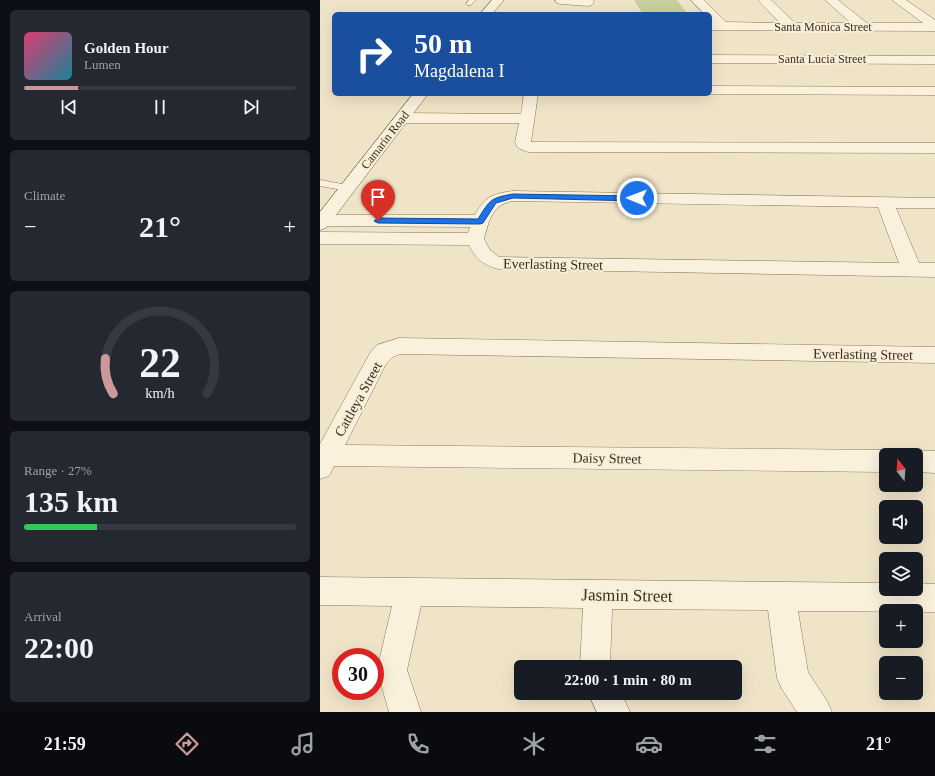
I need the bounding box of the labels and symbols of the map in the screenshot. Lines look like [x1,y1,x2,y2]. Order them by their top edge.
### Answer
street label: Santa Monica Street [774,20,872,34]
street label: Santa Lucia Street [778,52,867,66]
street label: Camarin Road [358,108,412,172]
position arrow [616,177,658,219]
pin [361,180,395,221]
street label: Everlasting Street [503,256,603,273]
street label: Everlasting Street [813,346,913,363]
street label: Cattleya Street [332,359,385,439]
north arrow [879,448,923,492]
street label: Daisy Street [572,450,642,467]
street label: Jasmin Street [581,585,673,606]
speed limit sign: 30 [332,648,384,700]

